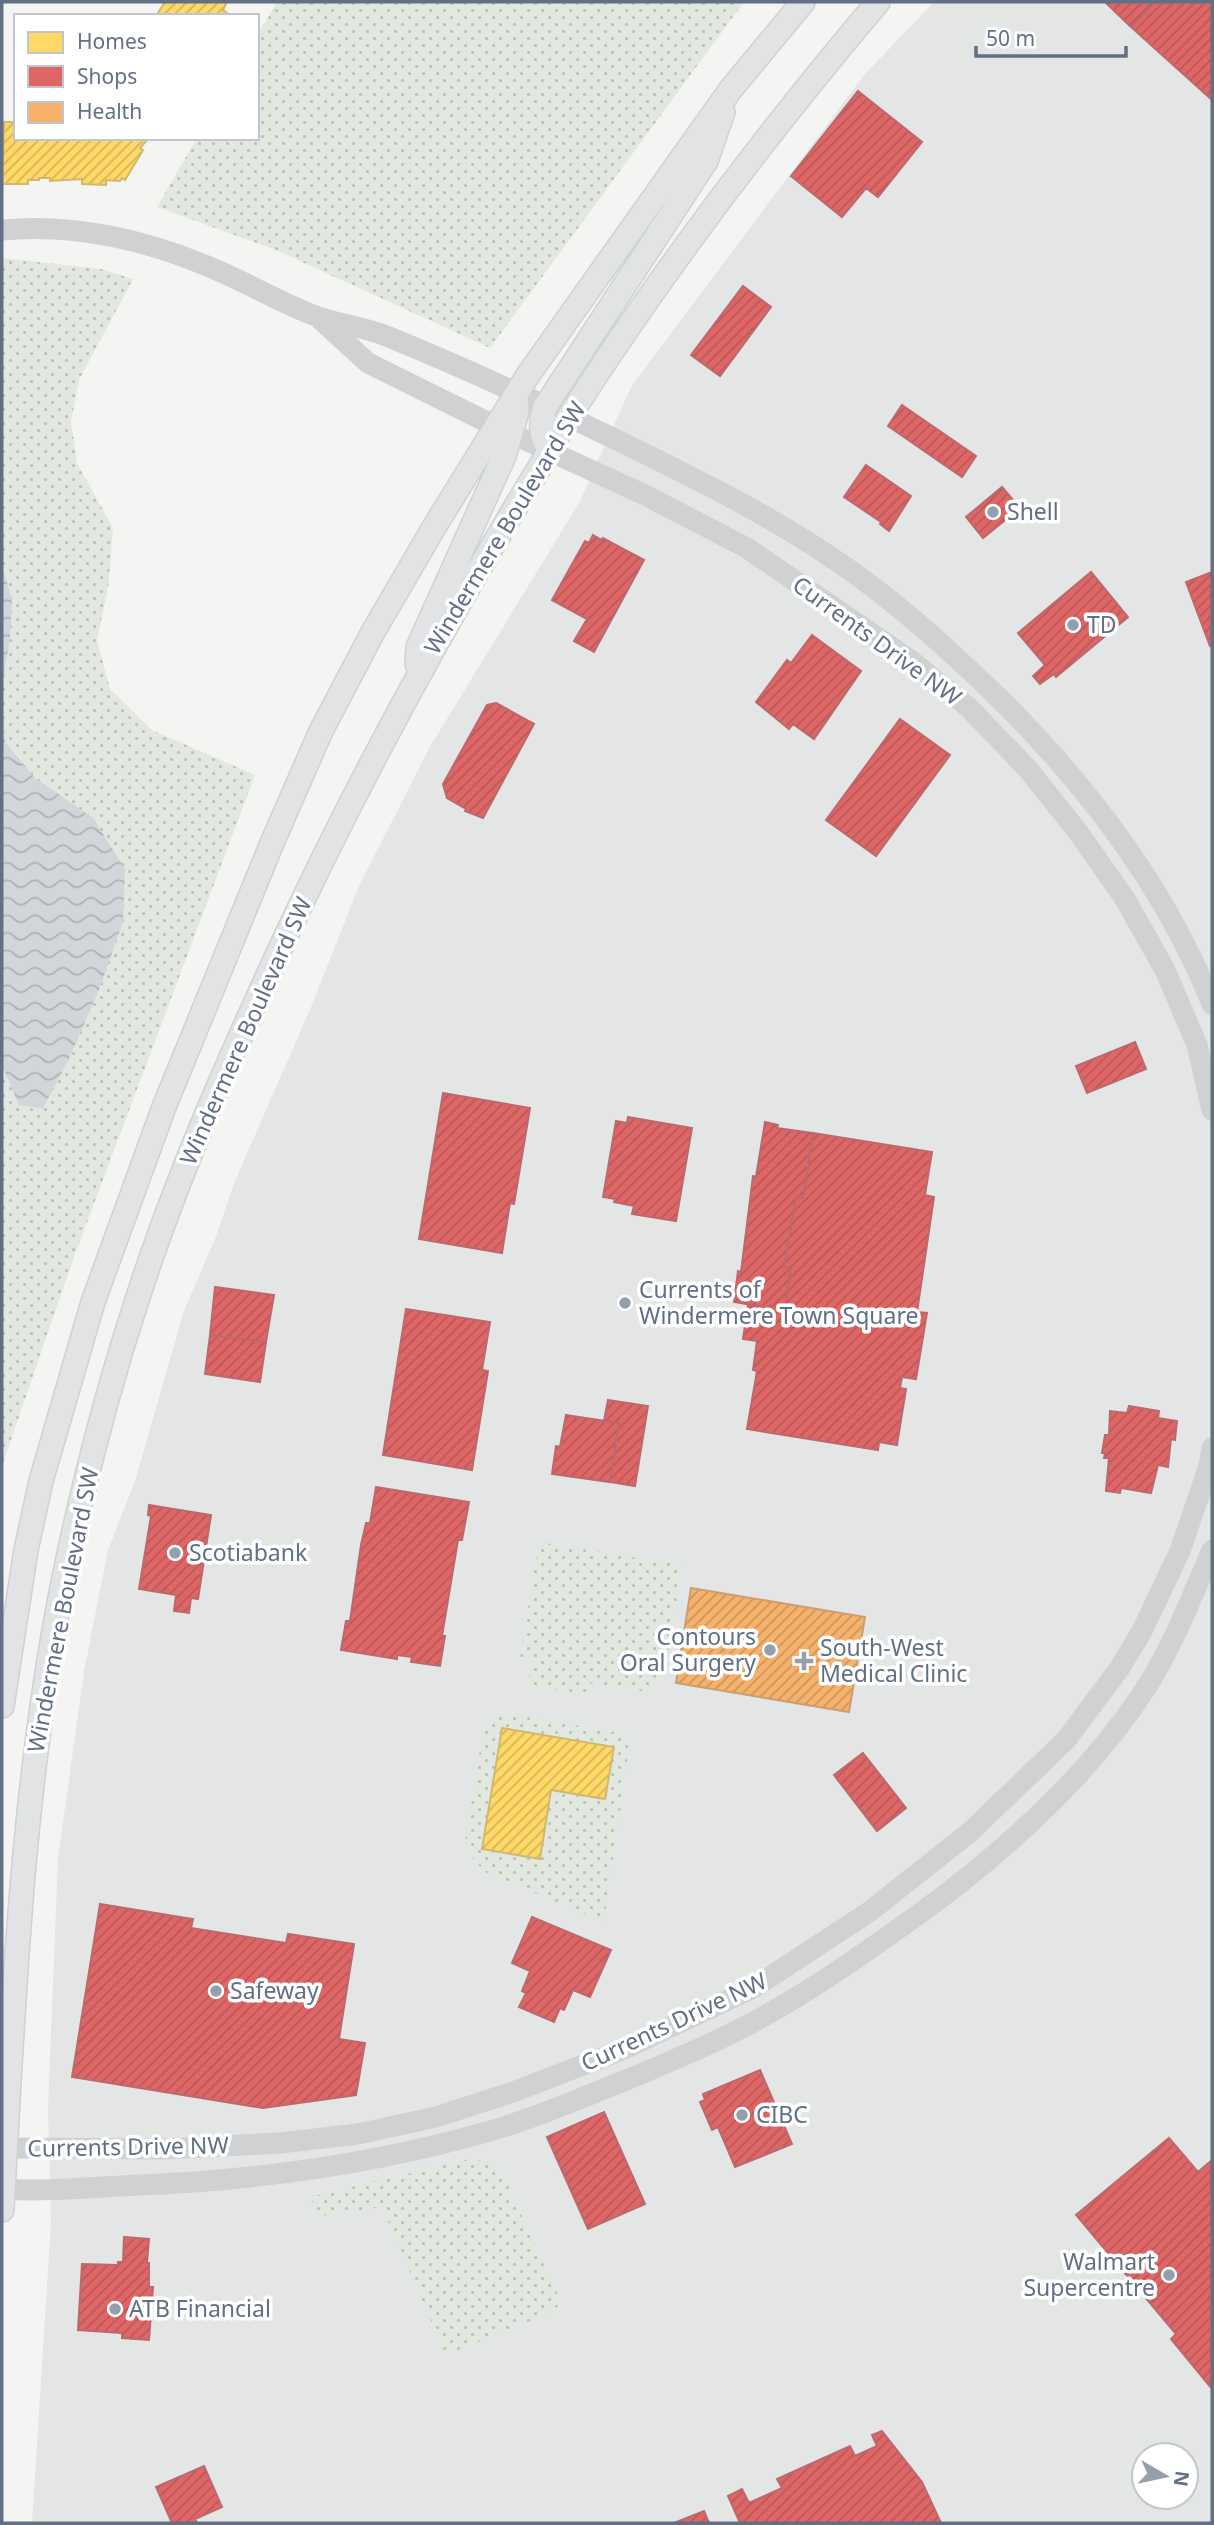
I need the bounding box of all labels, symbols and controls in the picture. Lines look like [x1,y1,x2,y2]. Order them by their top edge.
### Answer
legend [14,14,259,140]
scale bar [976,14,1126,58]
text: 50 m [986,24,1035,52]
text: Homes [77,27,147,55]
text: Shops [77,62,137,90]
text: Health [77,97,142,125]
street label: Windermere Boulevard SW [416,394,593,660]
place label: Shell [1007,495,1059,527]
marker: Shell [985,504,1001,520]
street label: Currents Drive NW [787,568,969,713]
place label: TD [1087,608,1117,640]
marker: TD [1065,617,1081,633]
street label: Windermere Boulevard SW [172,891,319,1170]
place label: Currents of Windermere Town Square [639,1273,918,1331]
marker: Currents of Windermere Town Square [617,1295,633,1311]
street label: Windermere Boulevard SW [19,1464,105,1755]
place label: Scotiabank [189,1536,308,1568]
marker: Scotiabank [167,1545,183,1561]
place label: Contours Oral Surgery [620,1620,756,1678]
place label: South-West Medical Clinic [820,1631,967,1689]
marker: Contours Oral Surgery [762,1642,778,1658]
marker: South-West Medical Clinic [794,1651,814,1671]
street label: Currents Drive NW [575,1964,772,2078]
place label: Safeway [230,1974,319,2006]
marker: Safeway [208,1983,224,1999]
place label: CIBC [756,2098,808,2130]
marker: CIBC [734,2107,750,2123]
street label: Currents Drive NW [27,2128,230,2164]
place label: Walmart Supercentre [1023,2245,1155,2303]
marker: Walmart Supercentre [1161,2267,1177,2283]
place label: ATB Financial [129,2292,271,2324]
marker: ATB Financial [107,2301,123,2317]
north arrow [1130,2441,1200,2511]
text: N [1168,2469,1196,2488]

